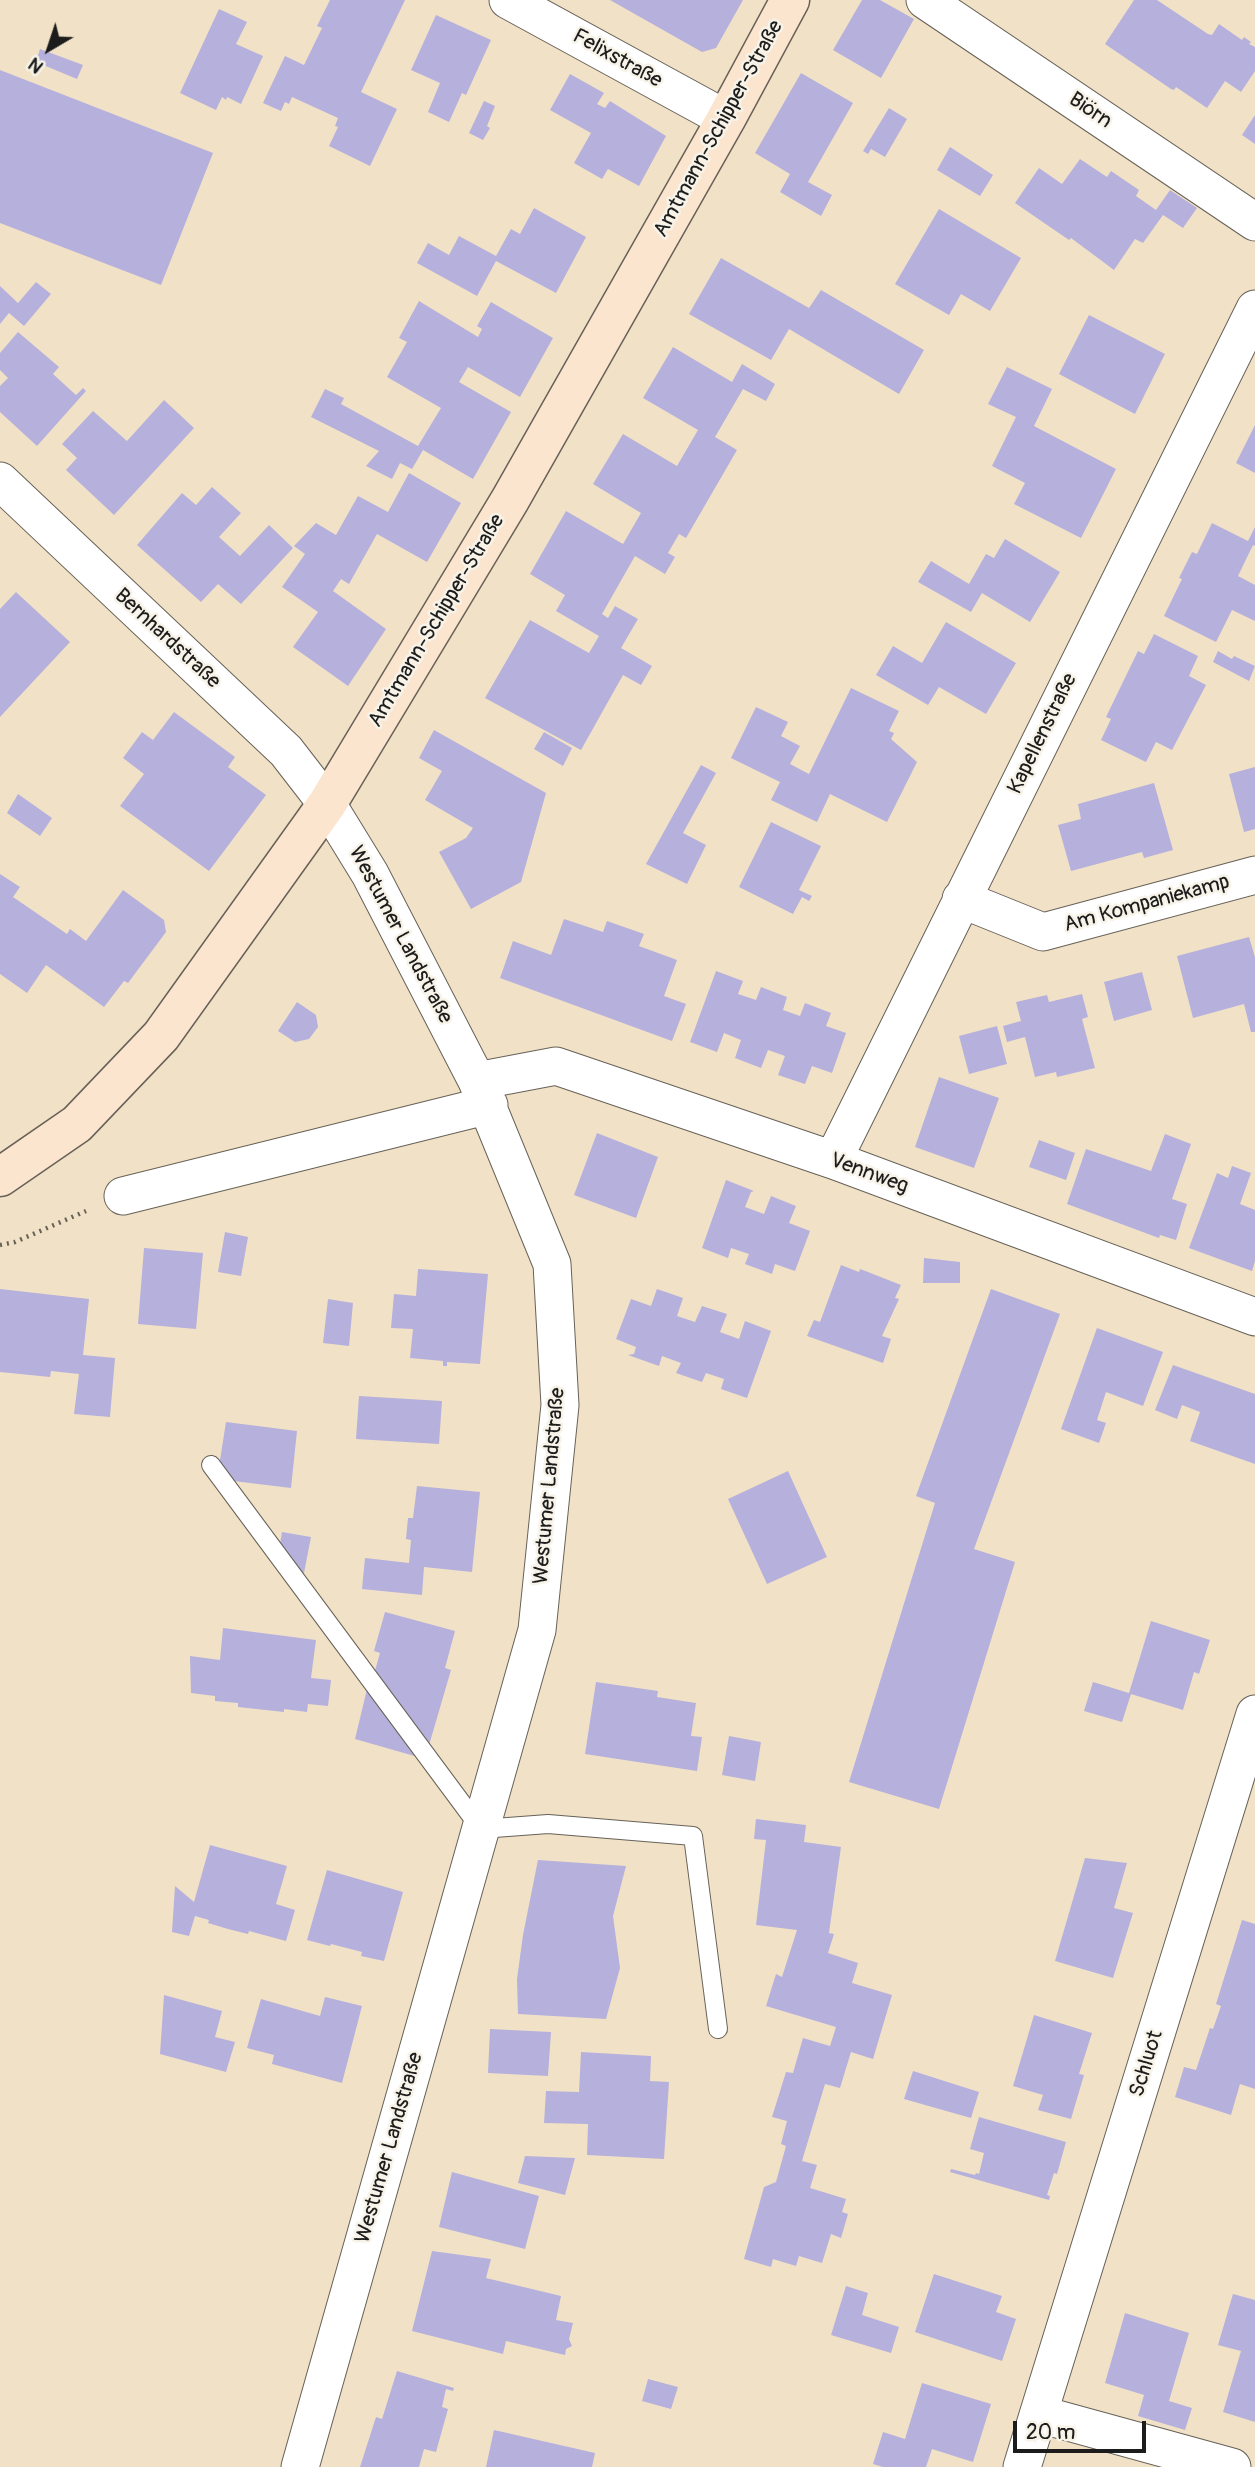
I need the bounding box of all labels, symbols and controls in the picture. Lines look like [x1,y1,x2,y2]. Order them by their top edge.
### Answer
north arrow [14,14,84,84]
street label: Amtmann-Schipper-Straße [649,16,789,242]
street label: Felixstraße [568,24,666,94]
text: N [23,52,48,79]
street label: Biörn [1064,88,1116,134]
street label: Amtmann-Schipper-Straße [363,510,511,732]
street label: Bernhardstraße [109,584,225,694]
street label: Kapellenstraße [1003,670,1083,798]
street label: Westumer Landstraße [343,842,457,1028]
street label: Am Kompaniekamp [1061,870,1233,938]
street label: Vennweg [826,1148,912,1200]
street label: Westumer Landstraße [529,1387,571,1585]
street label: Schluot [1125,2028,1169,2100]
street label: Westumer Landstraße [351,2050,429,2246]
scale bar [1017,2408,1150,2452]
text: 20 m [1026,2419,1075,2446]

